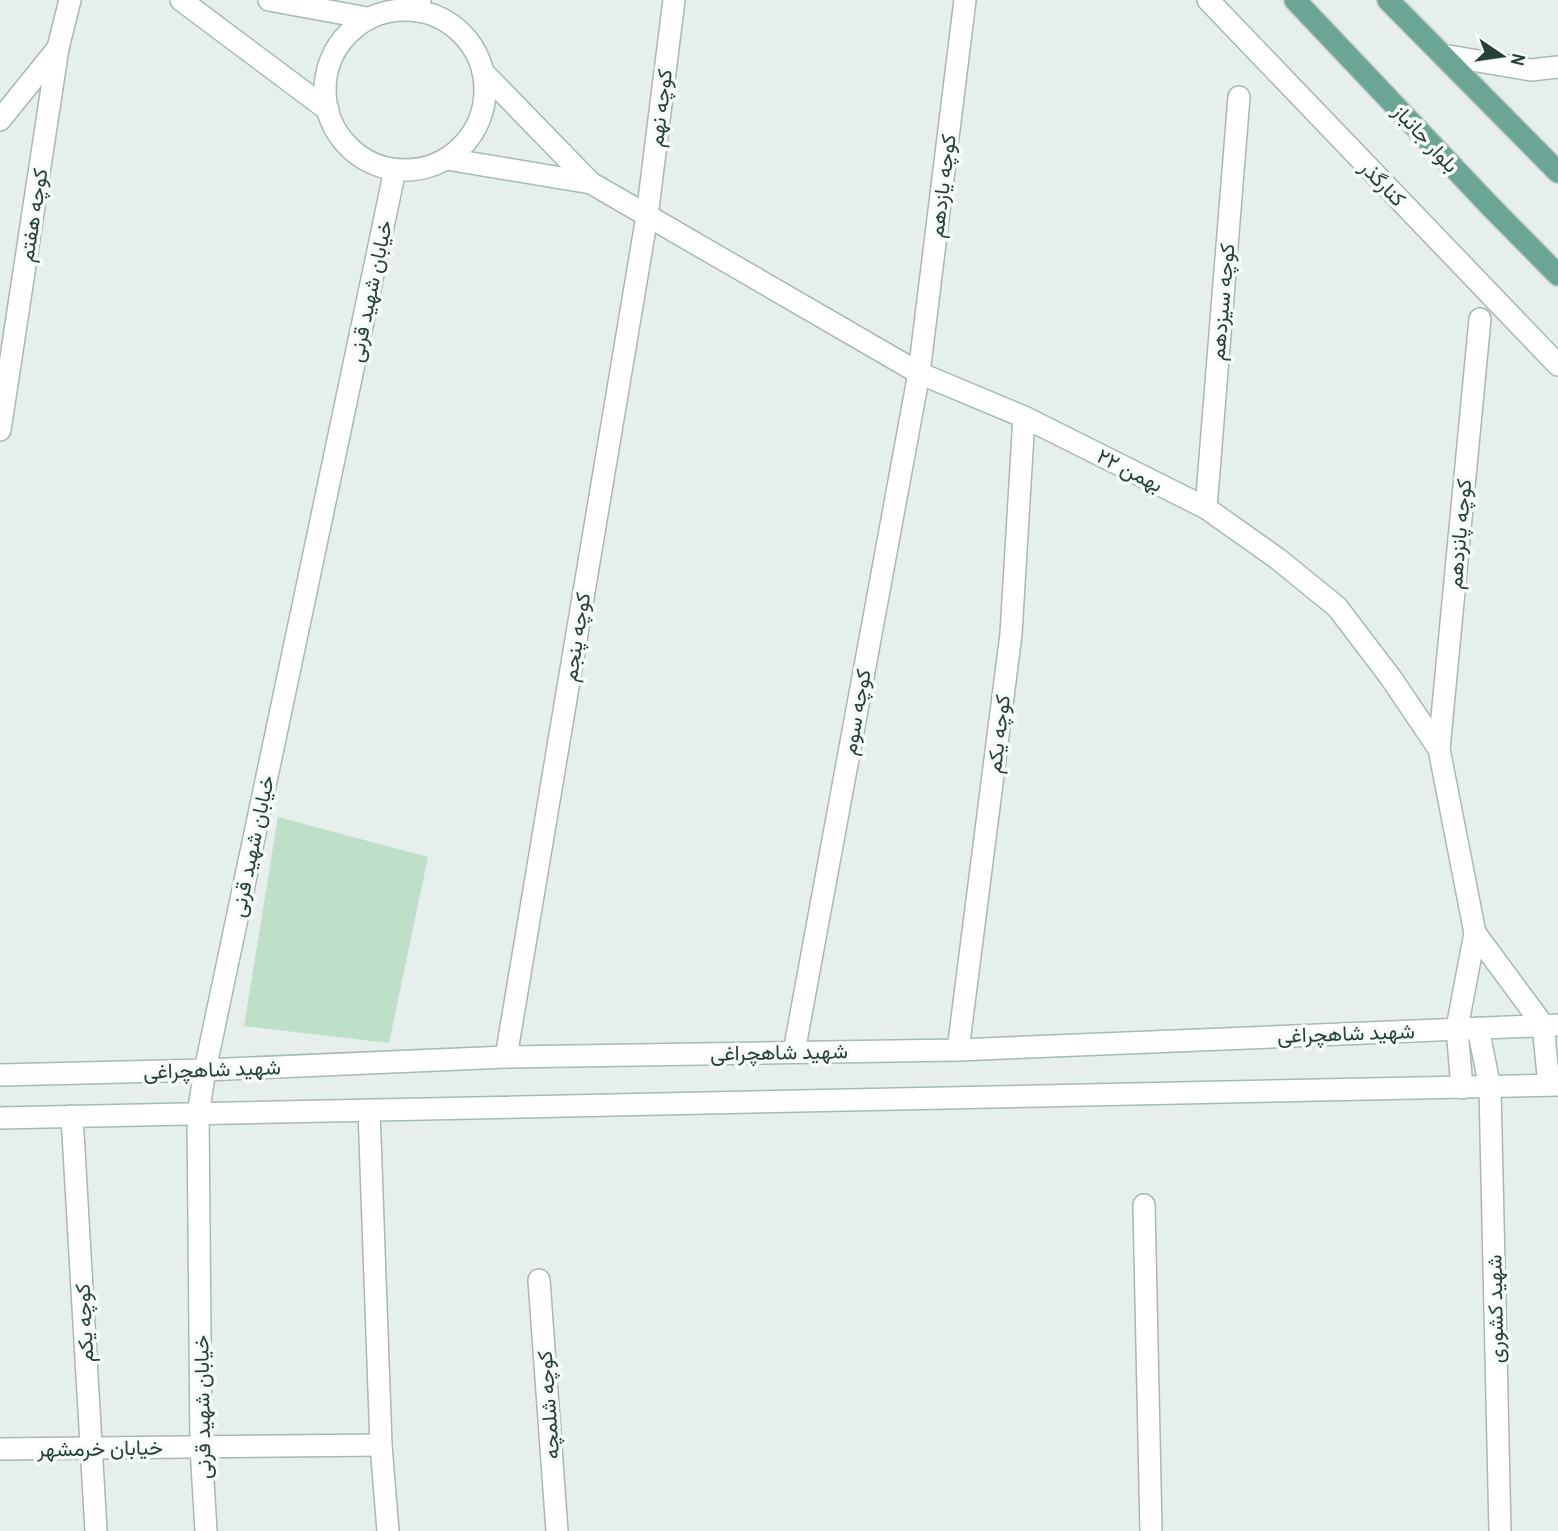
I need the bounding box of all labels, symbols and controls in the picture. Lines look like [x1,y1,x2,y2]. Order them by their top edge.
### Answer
north arrow [1467,21,1537,91]
text: N [1505,51,1532,68]
street label: کوچه نهم [641,67,679,149]
street label: بلوار جانباز [1386,96,1465,179]
street label: کوچه یازدهم [921,133,963,239]
street label: کنارگذر [1353,152,1412,213]
street label: کوچه هفتم [11,166,55,264]
street label: خیابان شهید قرنی [341,217,399,365]
street label: کوچه سیزدهم [1202,242,1242,362]
street label: ۲۲ بهمن [1092,441,1168,499]
street label: کوچه پانزدهم [1440,478,1478,590]
street label: کوچه پنجم [555,590,597,684]
street label: کوچه سوم [834,667,878,757]
street label: کوچه یکم [979,693,1017,775]
street label: خیابان شهید قرنی [223,772,281,920]
street label: شهید شاهچراغی [1277,1016,1415,1050]
street label: شهید شاهچراغی [710,1036,848,1068]
street label: شهید شاهچراغی [143,1052,281,1086]
street label: شهید کشوری [1480,1254,1510,1364]
street label: کوچه یکم [67,1283,101,1363]
street label: خیابان شهید قرنی [186,1335,218,1479]
street label: کوچه شلمچه [530,1350,566,1460]
street label: خیابان خرمشهر [36,1432,163,1464]

